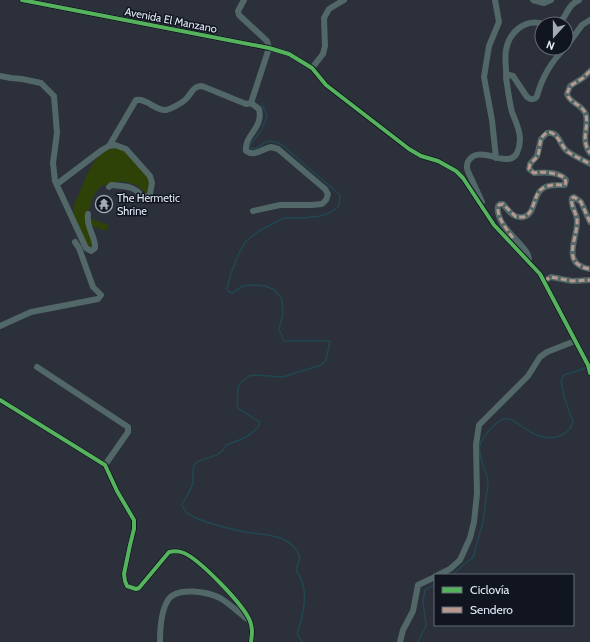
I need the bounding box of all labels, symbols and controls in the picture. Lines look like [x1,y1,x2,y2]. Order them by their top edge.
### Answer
street label: Avenida El Manzano [124,4,218,36]
north arrow [534,16,574,56]
text: N [544,37,557,53]
place label: The Hermetic Shrine [117,191,180,218]
temple icon: The Hermetic Shrine [94,194,114,214]
legend [434,574,574,626]
text: Ciclovía [470,582,509,597]
text: Sendero [470,602,513,617]

